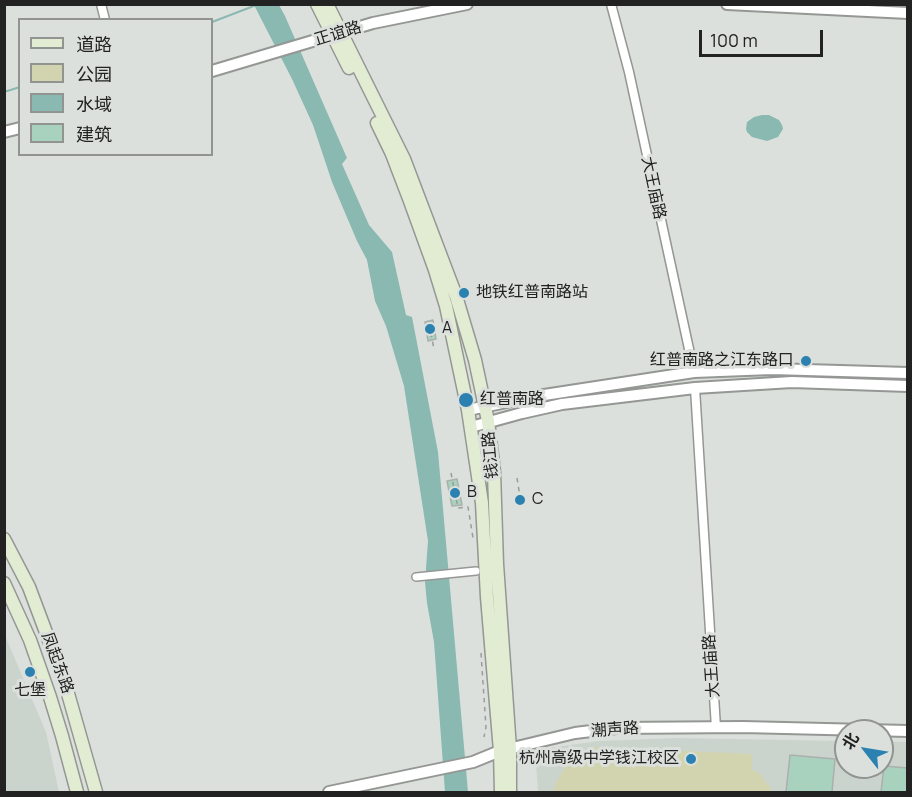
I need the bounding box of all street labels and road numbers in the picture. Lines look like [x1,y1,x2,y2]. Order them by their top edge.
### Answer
street label: 正谊路 [312,18,364,50]
street label: 大王庙路 [637,155,669,221]
street label: 钱江路 [479,430,503,480]
street label: 凤起东路 [37,630,77,696]
street label: 大王庙路 [700,633,724,699]
street label: 潮声路 [590,719,640,741]

